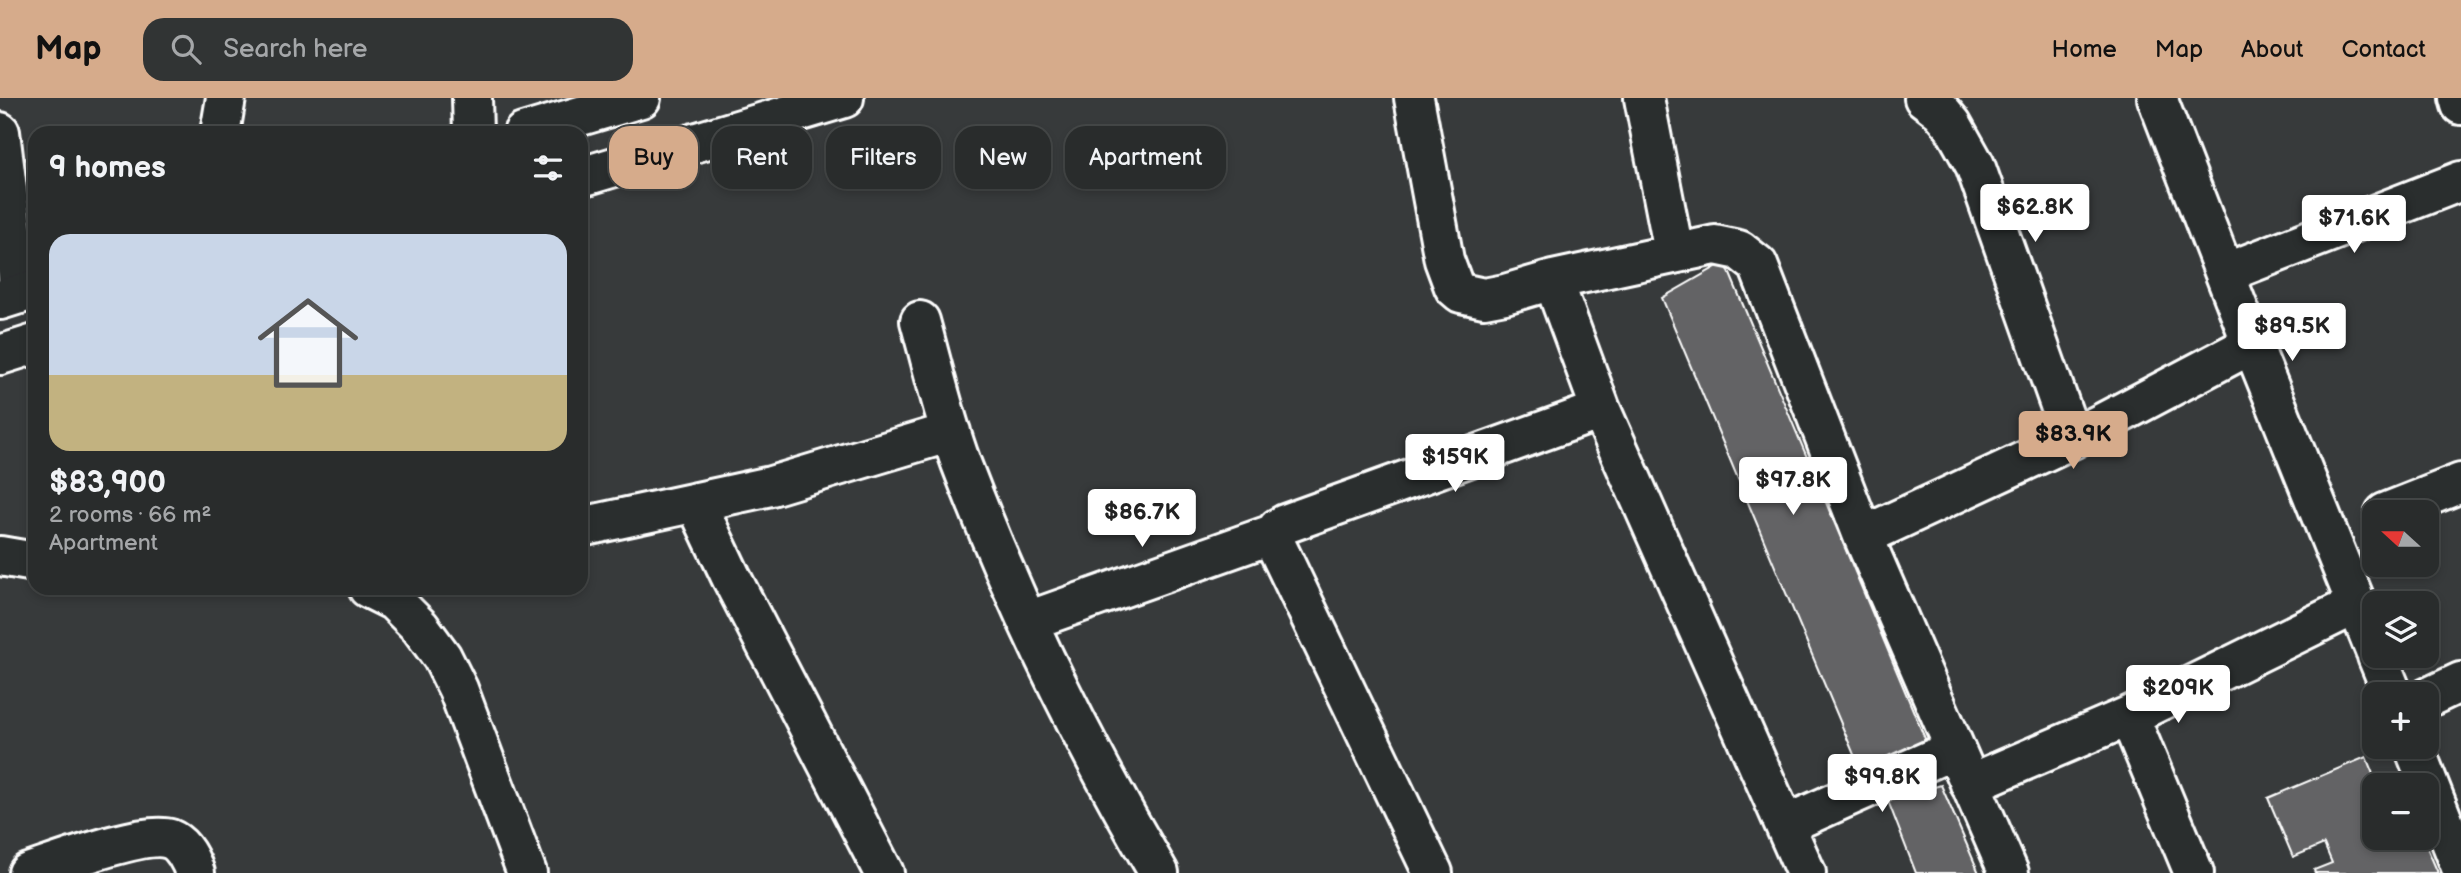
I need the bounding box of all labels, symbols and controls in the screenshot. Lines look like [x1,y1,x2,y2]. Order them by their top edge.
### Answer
search box [143,18,633,81]
text: Map [35,29,101,69]
icon: search [167,30,205,68]
text: Search here [223,34,367,65]
text: Home [2052,35,2117,64]
text: Map [2155,35,2203,64]
text: About [2241,35,2303,64]
text: Contact [2341,35,2426,64]
chip: Buy [609,126,698,189]
chip: Rent [712,126,812,189]
chip: Filters [826,126,941,189]
chip: New [955,126,1051,189]
chip: Apartment [1065,126,1226,189]
icon: filters [529,149,567,187]
text: 9 homes [49,150,166,186]
pin: $62.8K [1978,184,2092,244]
text: $62.8K [1996,193,2074,221]
pin: $71.6K [2297,195,2411,255]
text: $71.6K [2318,204,2390,232]
icon: home [245,280,371,406]
pin: $89.5K [2235,303,2349,363]
text: $89.5K [2254,312,2330,340]
pin: $83.9K [2016,412,2130,471]
text: $83.9K [2035,420,2111,448]
pin: $159K [1406,434,1504,494]
text: $159K [1421,443,1489,471]
pin: $97.8K [1736,458,1850,517]
text: $83,900 [49,465,166,501]
text: $97.8K [1755,466,1831,494]
pin: $86.7K [1085,490,1199,549]
text: $86.7K [1104,498,1180,526]
north arrow [2362,500,2440,578]
map controls [2362,500,2439,850]
text: 2 rooms · 66 m² [49,501,211,529]
text: Apartment [49,529,158,557]
button: layers [2362,591,2439,668]
pin: $209K [2129,666,2227,725]
text: $209K [2142,674,2214,702]
button: + [2362,682,2439,759]
pin: $99.8K [1825,754,1939,814]
text: $99.8K [1844,763,1920,791]
button: − [2362,773,2439,850]

